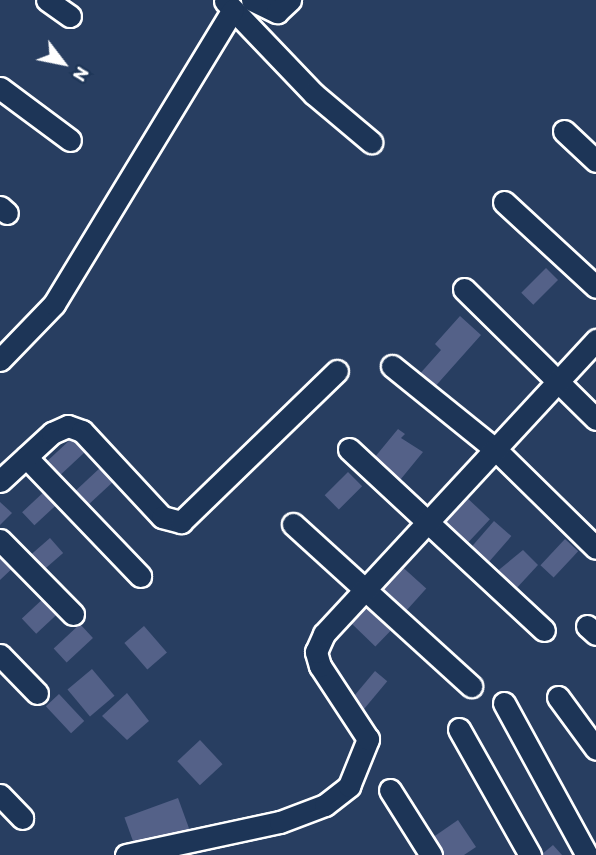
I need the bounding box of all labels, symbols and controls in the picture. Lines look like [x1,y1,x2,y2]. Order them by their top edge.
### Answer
north arrow [28,28,98,98]
text: N [68,63,94,86]

